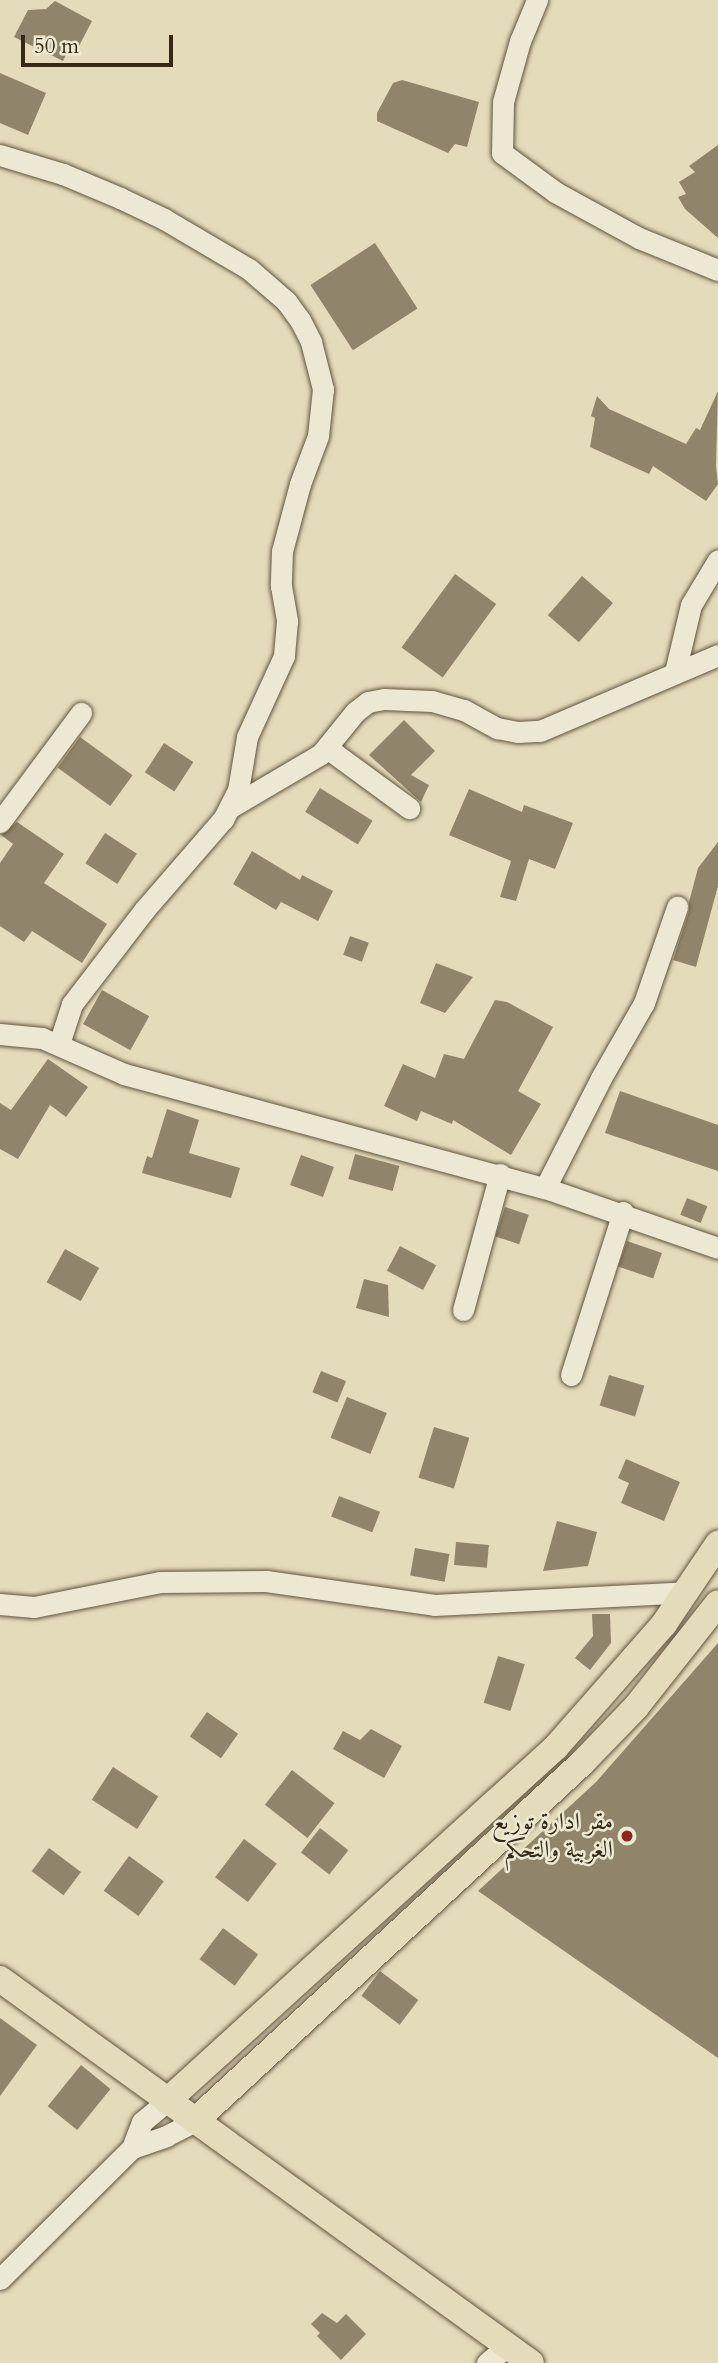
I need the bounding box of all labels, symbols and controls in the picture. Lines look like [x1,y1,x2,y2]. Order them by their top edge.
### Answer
scale bar [24,21,177,65]
text: 50 m [34,32,79,61]
place label: مقر ادارة توزيع الغربية والتحكم [492,1808,613,1864]
marker: مقر ادارة توزيع الغربية والتحكم [619,1828,635,1844]

